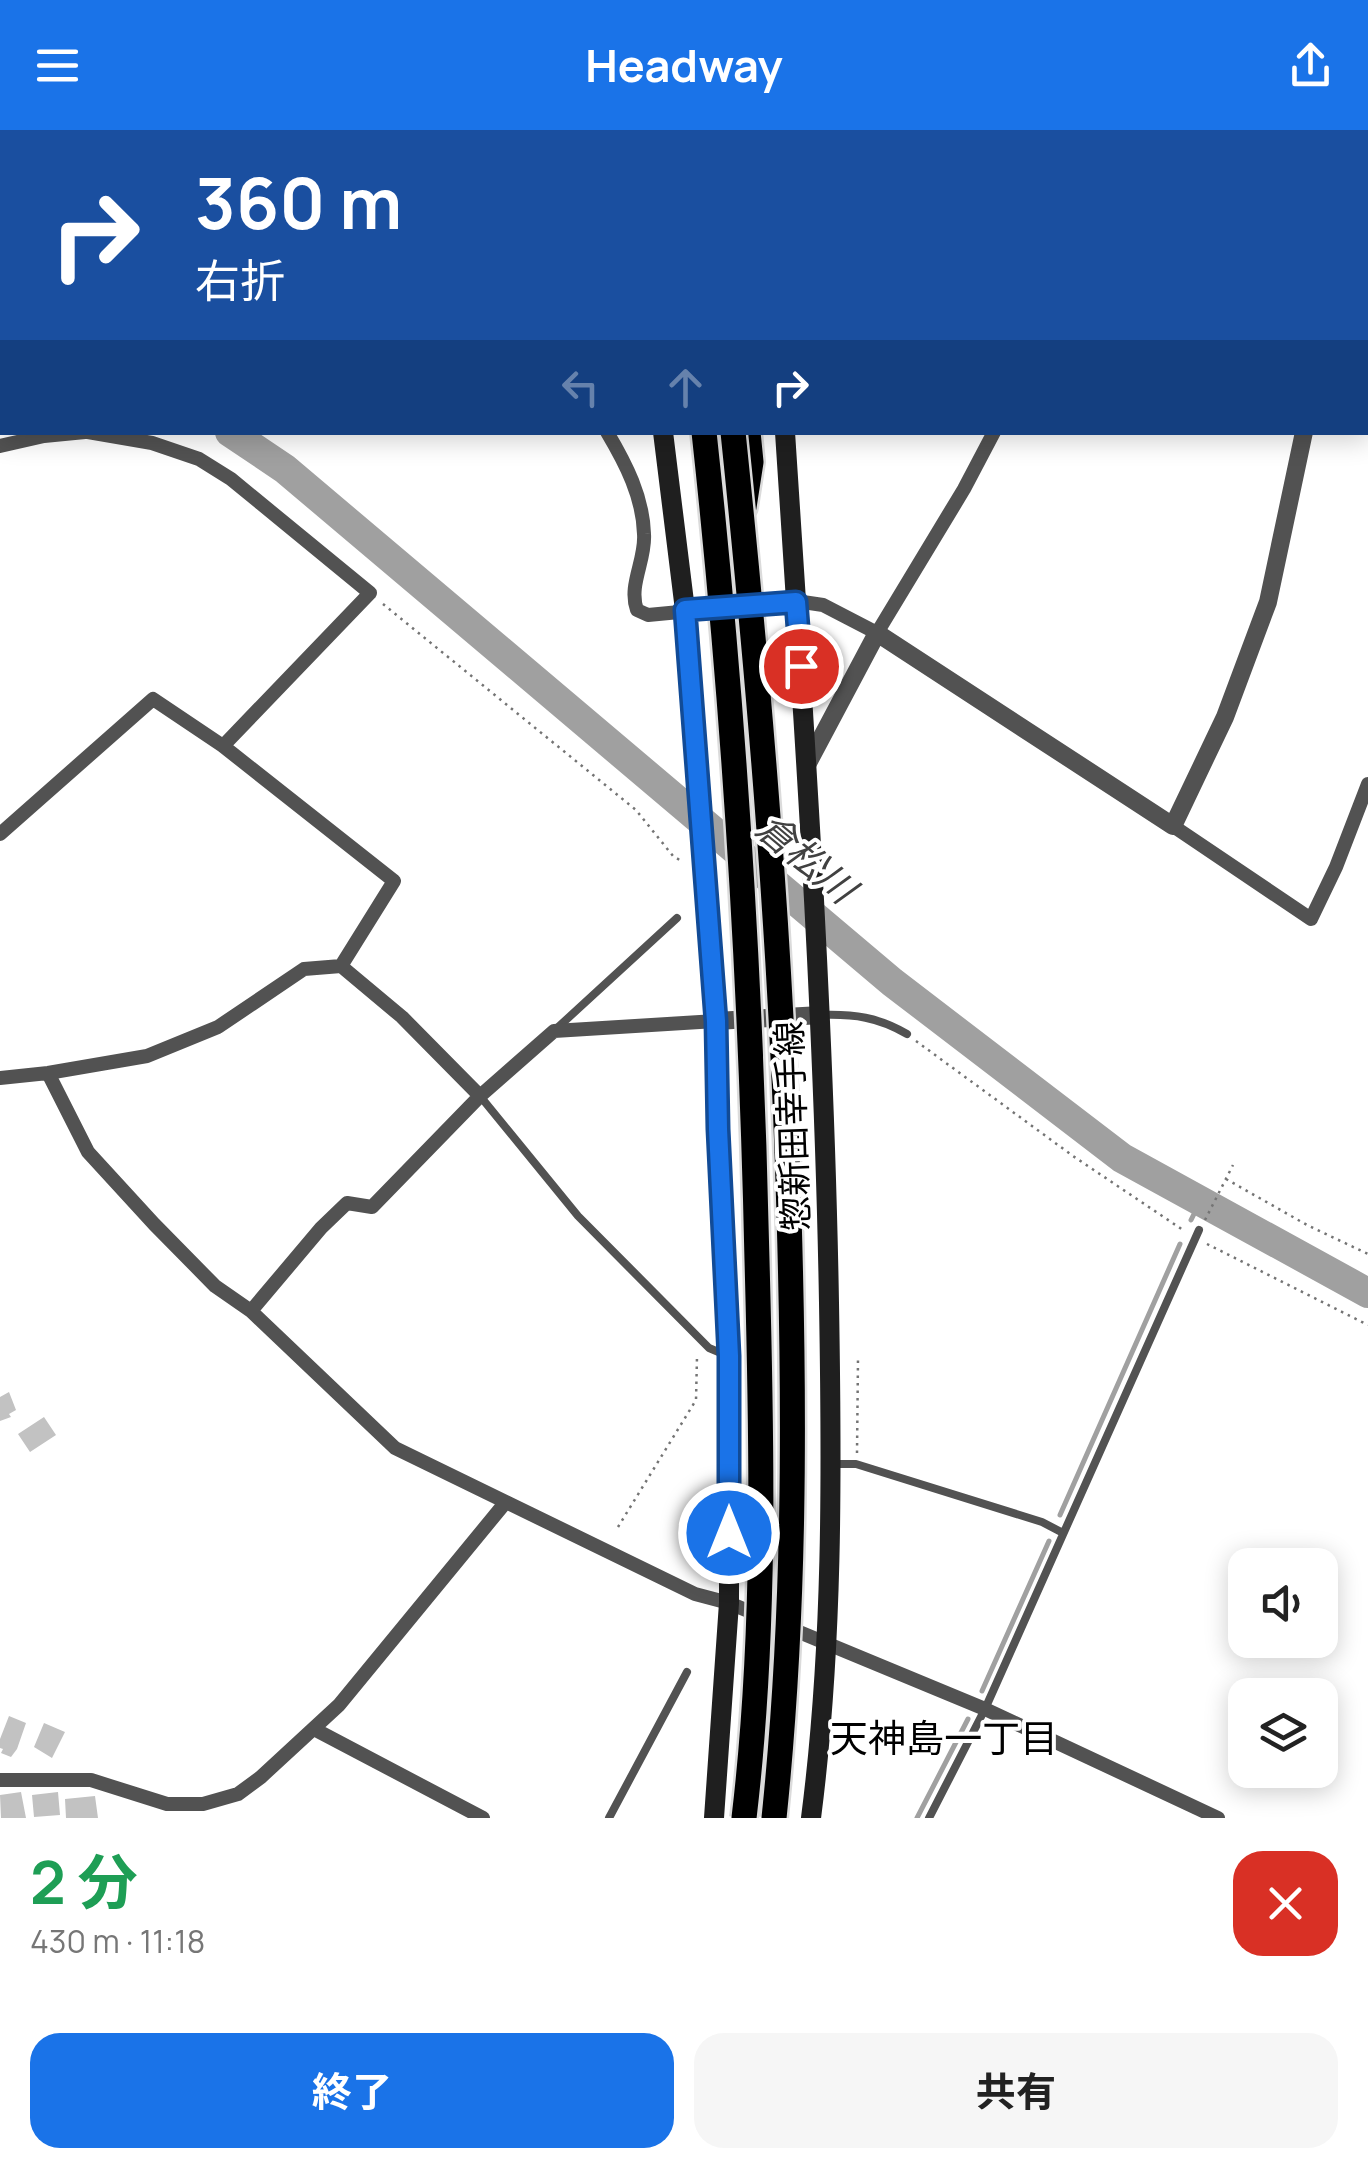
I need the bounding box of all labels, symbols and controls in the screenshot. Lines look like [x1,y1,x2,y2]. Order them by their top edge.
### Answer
text: Headway [585,34,783,96]
icon: menu [30,38,85,93]
icon: share [1283,38,1338,93]
text: 360 m [195,154,402,250]
icon: right [30,170,160,300]
text: 右折 [195,249,285,311]
icon: left [553,360,608,415]
icon: ahead [658,360,713,415]
icon: right [763,360,818,415]
pin [759,624,844,709]
icon: arrive [774,639,829,694]
water label: 倉松川 [747,800,870,916]
street label: 惣新田幸手線 [764,1020,820,1232]
position arrow [677,1481,781,1585]
map controls [1228,1548,1338,1788]
button: sound [1228,1548,1338,1658]
button: layers [1228,1678,1338,1788]
district label: 天神島一丁目 [830,1711,1058,1763]
text: 2 分 [30,1840,138,1922]
button: close [1233,1851,1338,1956]
text: 430 m · 11:18 [30,1919,205,1963]
button: 終了 [30,2033,674,2148]
button: 共有 [694,2033,1338,2148]

